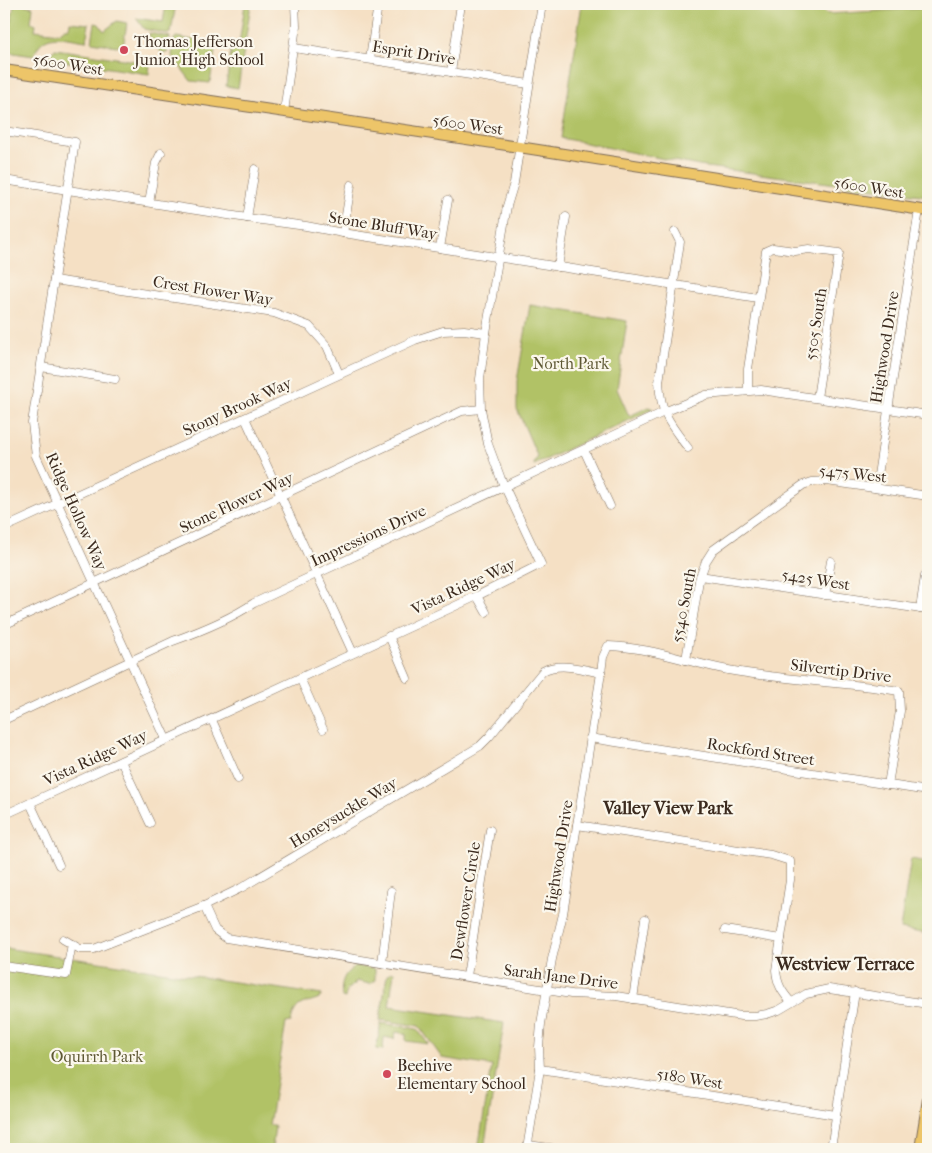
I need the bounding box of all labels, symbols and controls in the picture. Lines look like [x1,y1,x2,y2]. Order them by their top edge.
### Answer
place label: Thomas Jefferson Junior High School [132,32,264,69]
street label: Esprit Drive [371,37,457,68]
marker: Thomas Jefferson Junior High School [118,44,130,56]
street label: 5600 West [31,50,105,79]
street label: 5600 West [432,110,505,139]
street label: 5600 West [832,173,906,202]
street label: Stone Bluff Way [327,208,439,244]
street label: Crest Flower Way [152,272,275,309]
street label: 5505 South [800,287,831,362]
street label: Highwood Drive [866,289,903,405]
park label: North Park [533,354,610,373]
street label: Stony Brook Way [180,373,295,440]
street label: Ridge Hollow Way [42,449,111,574]
street label: 5475 West [818,460,888,487]
street label: Stone Flower Way [176,468,297,537]
street label: Impressions Drive [308,500,429,570]
street label: Vista Ridge Way [407,554,519,619]
street label: 5425 West [780,565,852,594]
street label: 5540 South [667,566,700,644]
street label: Silvertip Drive [790,655,892,686]
street label: Vista Ridge Way [39,725,151,790]
street label: Rockford Street [706,734,816,769]
street label: Honeysuckle Way [286,773,401,852]
street label: Highwood Drive [540,798,577,914]
district label: Valley View Park [602,798,733,819]
street label: Dewflower Circle [447,840,484,962]
district label: Westview Terrace [775,954,914,975]
street label: Sarah Jane Drive [503,960,619,993]
park label: Oquirrh Park [51,1047,144,1066]
place label: Beehive Elementary School [397,1056,526,1093]
street label: 5180 West [655,1064,725,1093]
marker: Beehive Elementary School [381,1068,393,1080]

